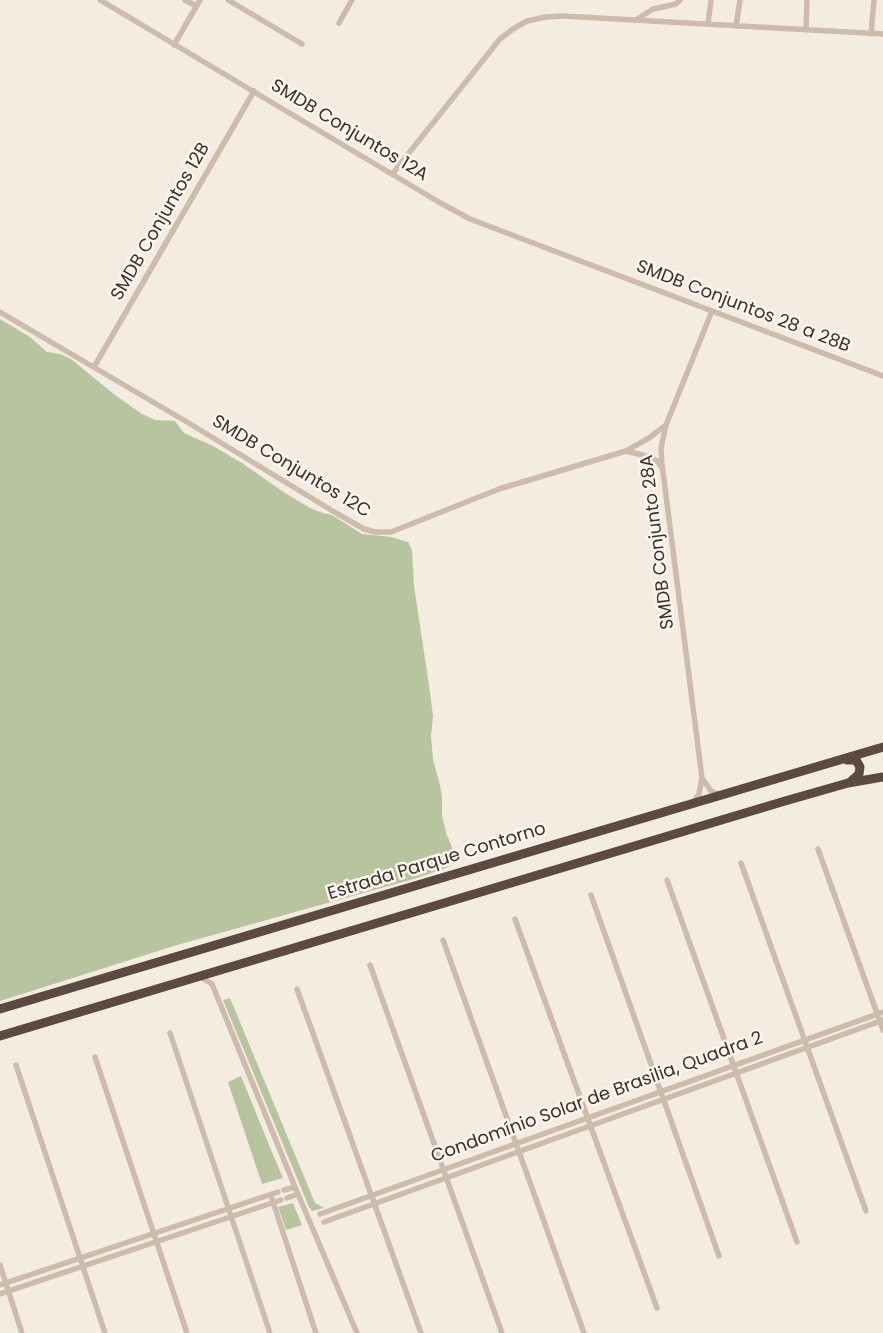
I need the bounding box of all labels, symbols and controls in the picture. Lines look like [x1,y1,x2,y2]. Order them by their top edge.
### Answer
street label: SMDB Conjuntos 12A [266,75,432,187]
street label: SMDB Conjuntos 12B [107,139,215,305]
street label: SMDB Conjuntos 28 a 28B [633,256,853,358]
street label: SMDB Conjuntos 12C [208,411,374,523]
street label: SMDB Conjunto 28A [637,453,679,631]
street label: Estrada Parque Contorno [325,818,549,906]
street label: Condomínio Solar de Brasilia, Quadra 2 [428,1028,766,1168]

